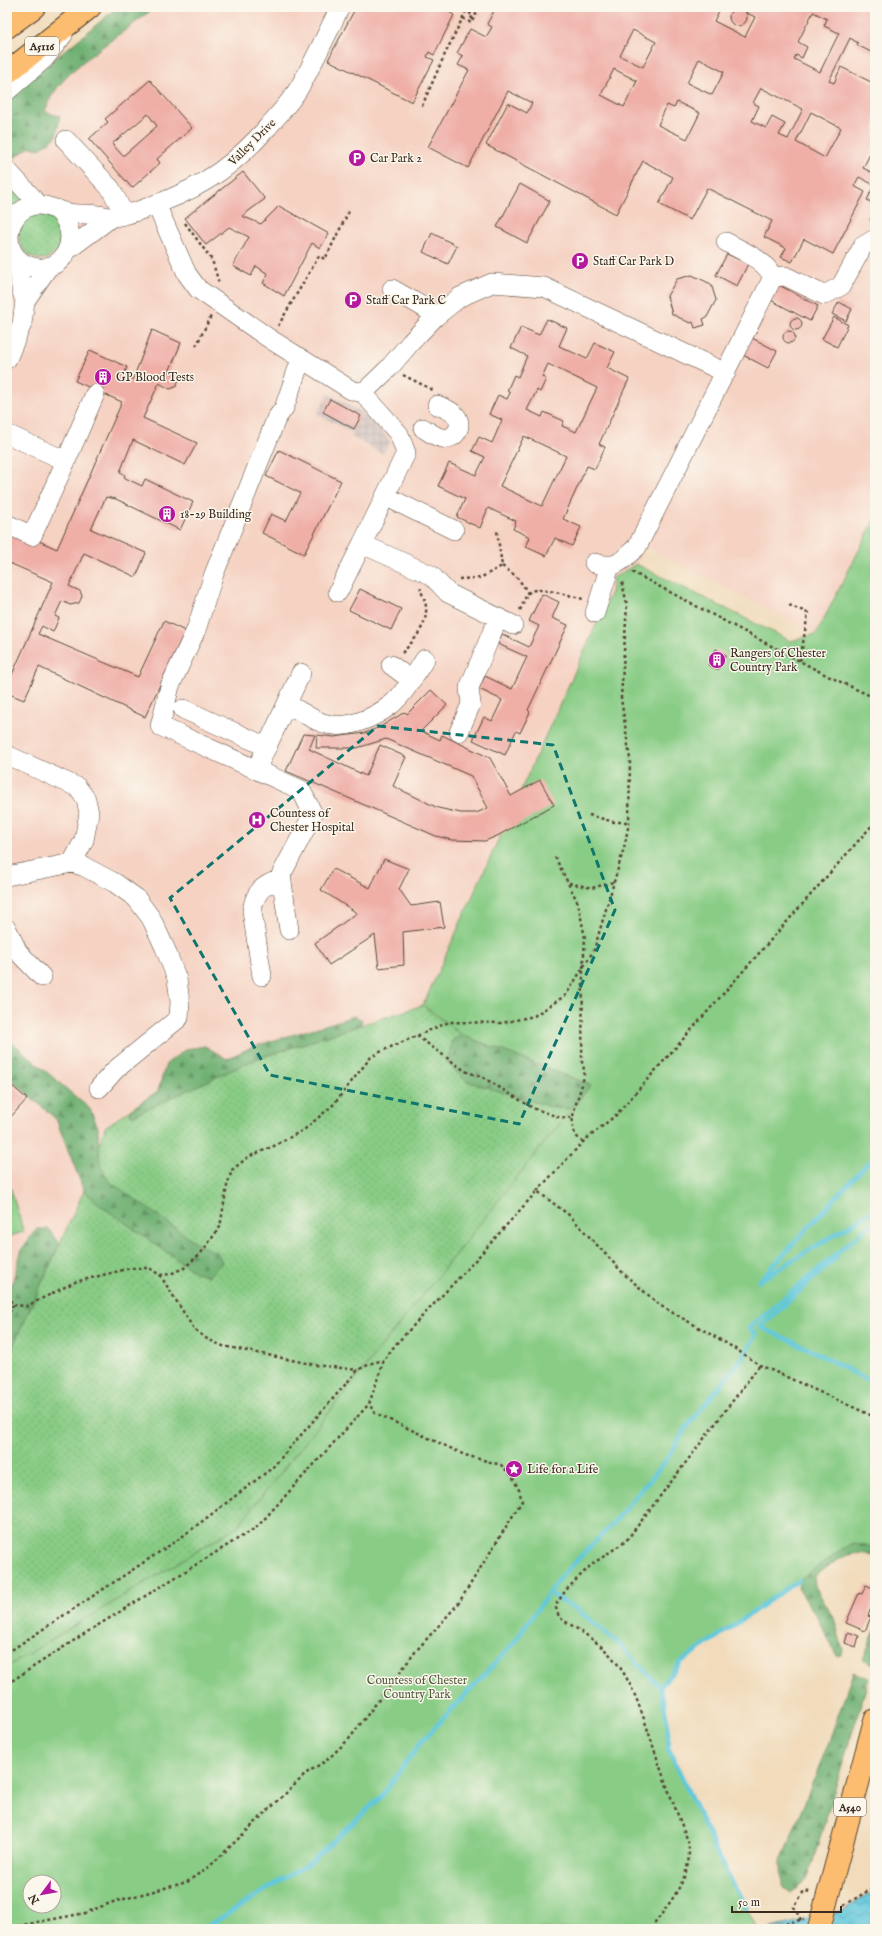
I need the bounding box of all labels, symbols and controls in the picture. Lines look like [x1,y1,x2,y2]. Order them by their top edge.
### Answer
road number: A5116 [25,37,59,55]
street label: Valley Drive [225,115,279,170]
parking icon: Car Park 2 [347,148,367,168]
place label: Car Park 2 [370,151,422,166]
parking icon: Staff Car Park D [570,251,590,271]
place label: Staff Car Park D [593,254,674,269]
parking icon: Staff Car Park C [343,290,363,310]
place label: Staff Car Park C [366,293,446,308]
building icon: GP Blood Tests [93,367,113,387]
place label: GP Blood Tests [116,370,194,385]
building icon: 18-29 Building [157,504,177,524]
place label: 18-29 Building [180,507,252,522]
place label: Rangers of Chester Country Park [730,646,827,675]
building icon: Rangers of Chester Country Park [707,650,727,670]
place label: Countess of Chester Hospital [270,806,355,836]
hospital icon: Countess of Chester Hospital [247,810,267,830]
place icon: Life for a Life [504,1459,524,1479]
place label: Life for a Life [527,1462,599,1477]
park label: Countess of Chester Country Park [367,1673,468,1702]
road number: A540 [834,1798,866,1816]
north arrow [22,1874,62,1914]
scale bar [732,1888,841,1914]
text: N [26,1891,43,1907]
text: 50 m [738,1895,760,1910]

